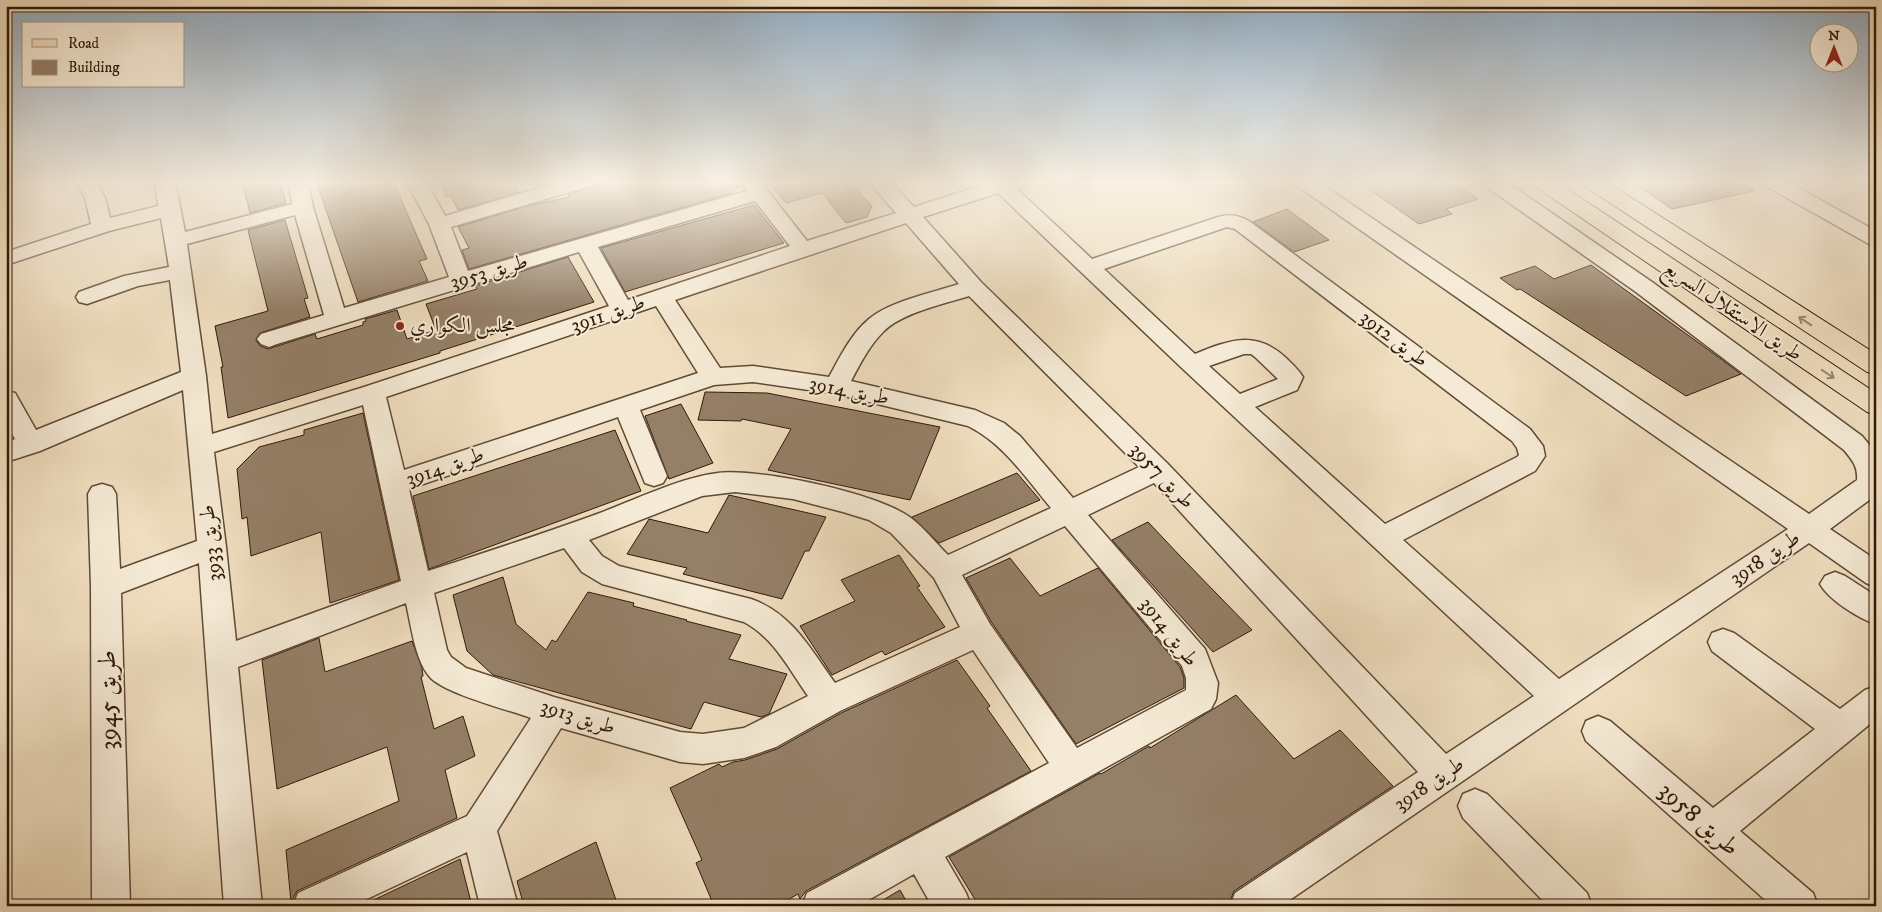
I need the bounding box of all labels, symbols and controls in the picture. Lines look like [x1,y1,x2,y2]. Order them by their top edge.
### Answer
legend [22,22,185,88]
north arrow [1810,22,1860,72]
text: N [1828,27,1840,45]
text: Road [68,34,100,53]
text: Building [68,58,120,77]
street label: طريق 3953 [447,249,531,295]
street label: طريق الاستقلال السريع [1656,255,1808,371]
street label: طريق 3911 [568,289,648,339]
street label: طريق 3912 [1355,305,1433,373]
place label: مجلس الكواري [410,313,515,341]
one-way arrow [1799,316,1813,326]
marker: مجلس الكواري [394,320,406,332]
one-way arrow [1820,369,1834,379]
street label: طريق 3914 [807,371,891,411]
street label: طريق 3957 [1124,437,1200,515]
street label: طريق 3914 [402,442,488,492]
street label: طريق 3933 [194,503,228,583]
street label: طريق 3918 [1725,525,1805,591]
street label: طريق 3914 [1134,592,1204,672]
street label: طريق 3945 [92,650,124,750]
street label: طريق 3913 [538,693,618,741]
street label: طريق 3918 [1389,751,1469,817]
street label: طريق 3958 [1652,775,1746,863]

